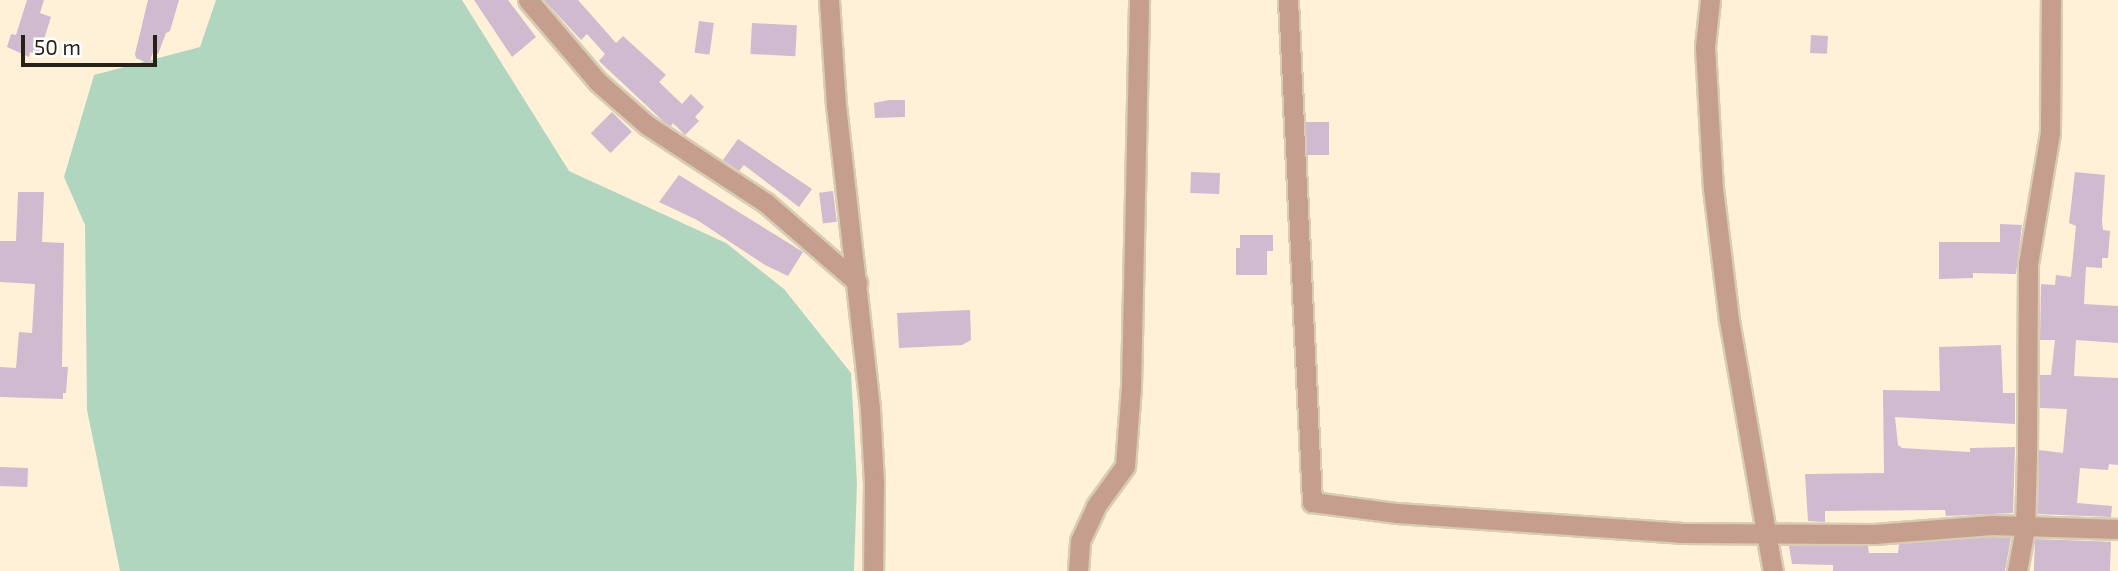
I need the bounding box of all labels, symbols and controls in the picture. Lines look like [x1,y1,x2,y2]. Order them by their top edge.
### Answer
scale bar [24,21,161,65]
text: 50 m [34,34,81,59]

